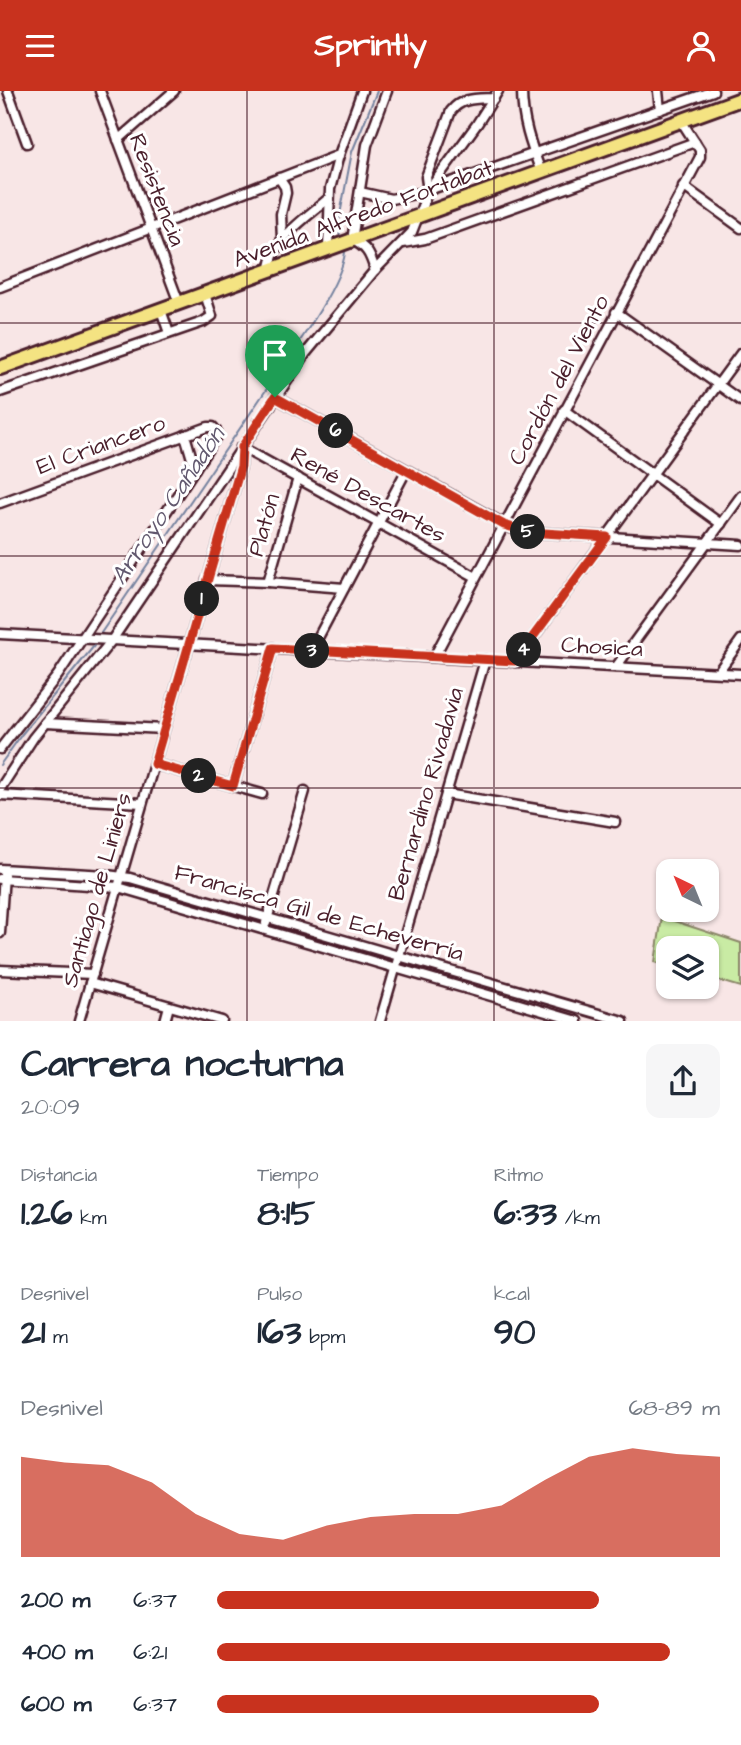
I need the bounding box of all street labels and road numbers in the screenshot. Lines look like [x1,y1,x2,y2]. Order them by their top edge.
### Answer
street label: Resistencia [121,129,193,251]
street label: Avenida Alfredo Fortabat [229,152,498,276]
street label: Cordón del Viento [501,289,617,471]
street label: El Criancero [32,407,170,483]
street label: René Descartes [285,439,451,551]
street label: Platón [240,490,288,560]
street label: Chosica [560,629,644,665]
street label: Bernardino Rivadavia [380,683,472,904]
street label: Santiago de Liniers [54,789,141,991]
street label: Francisca Gil de Echeverría [171,856,468,970]

